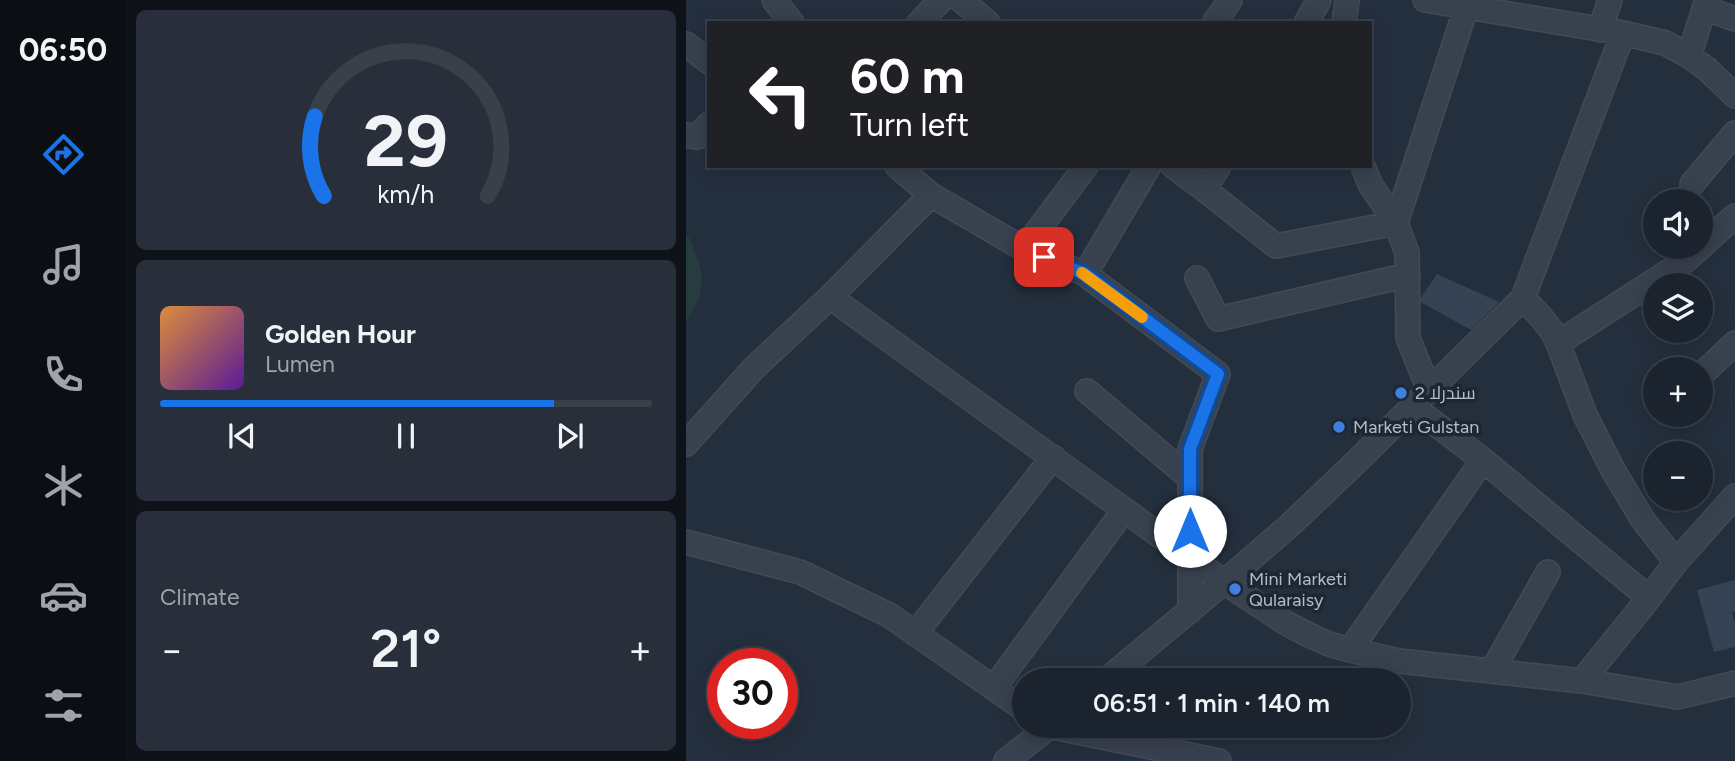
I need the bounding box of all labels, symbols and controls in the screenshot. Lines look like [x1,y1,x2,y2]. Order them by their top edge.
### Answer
text: 06:50 [19,31,107,69]
text: 60 m [850,46,965,105]
icon: left [735,49,826,140]
text: 29 [364,98,448,185]
text: Turn left [850,106,969,144]
icon: directions [39,130,88,179]
text: km/h [377,179,435,209]
map controls [1643,189,1713,511]
button: sound [1643,189,1713,259]
pin [1014,227,1074,287]
icon: arrive [1025,238,1063,276]
icon: music [39,240,88,289]
button: layers [1643,273,1713,343]
text: Golden Hour [265,318,416,350]
icon: phone [39,350,88,399]
text: Lumen [265,350,335,378]
button: + [1643,357,1713,427]
place label: سندرلا 2 [1415,382,1476,404]
marker: سندرلا 2 [1393,385,1409,401]
place label: Marketi Gulstan [1353,416,1479,438]
icon: previous [223,417,261,455]
icon: pause [387,417,425,455]
icon: next [551,417,589,455]
marker: Marketi Gulstan [1331,419,1347,435]
button: − [1643,441,1713,511]
icon: climate [39,461,88,510]
position arrow [1153,494,1227,568]
place label: Mini Marketi Qularaisy [1249,568,1347,611]
icon: car [39,571,88,620]
marker: Mini Marketi Qularaisy [1227,581,1243,597]
text: Climate [160,583,239,611]
text: 21° [371,618,441,680]
text: − [160,627,184,673]
text: + [628,627,652,673]
speed limit sign: 30 [707,648,798,739]
icon: filters [39,681,88,730]
text: 06:51 · 1 min · 140 m [1093,687,1330,719]

